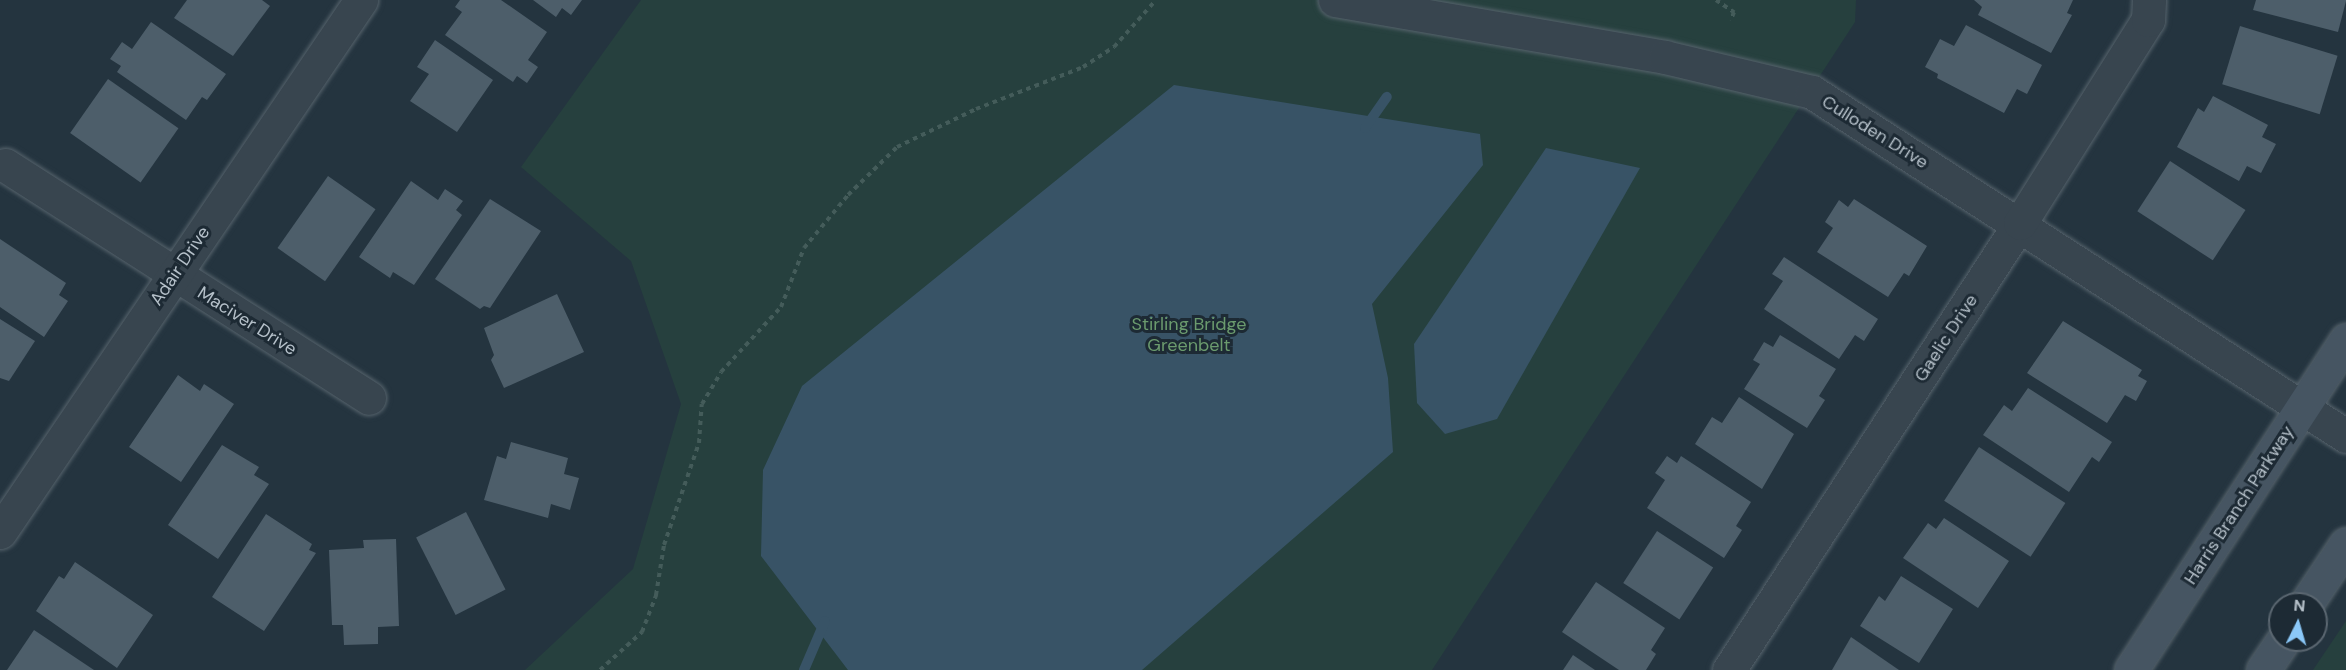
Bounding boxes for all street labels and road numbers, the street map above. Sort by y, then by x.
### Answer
street label: Culloden Drive [1818,91,1932,173]
street label: Adair Drive [146,222,214,310]
street label: Maciver Drive [193,282,301,360]
street label: Gaelic Drive [1910,290,1982,386]
street label: Harris Branch Parkway [2180,422,2298,588]

